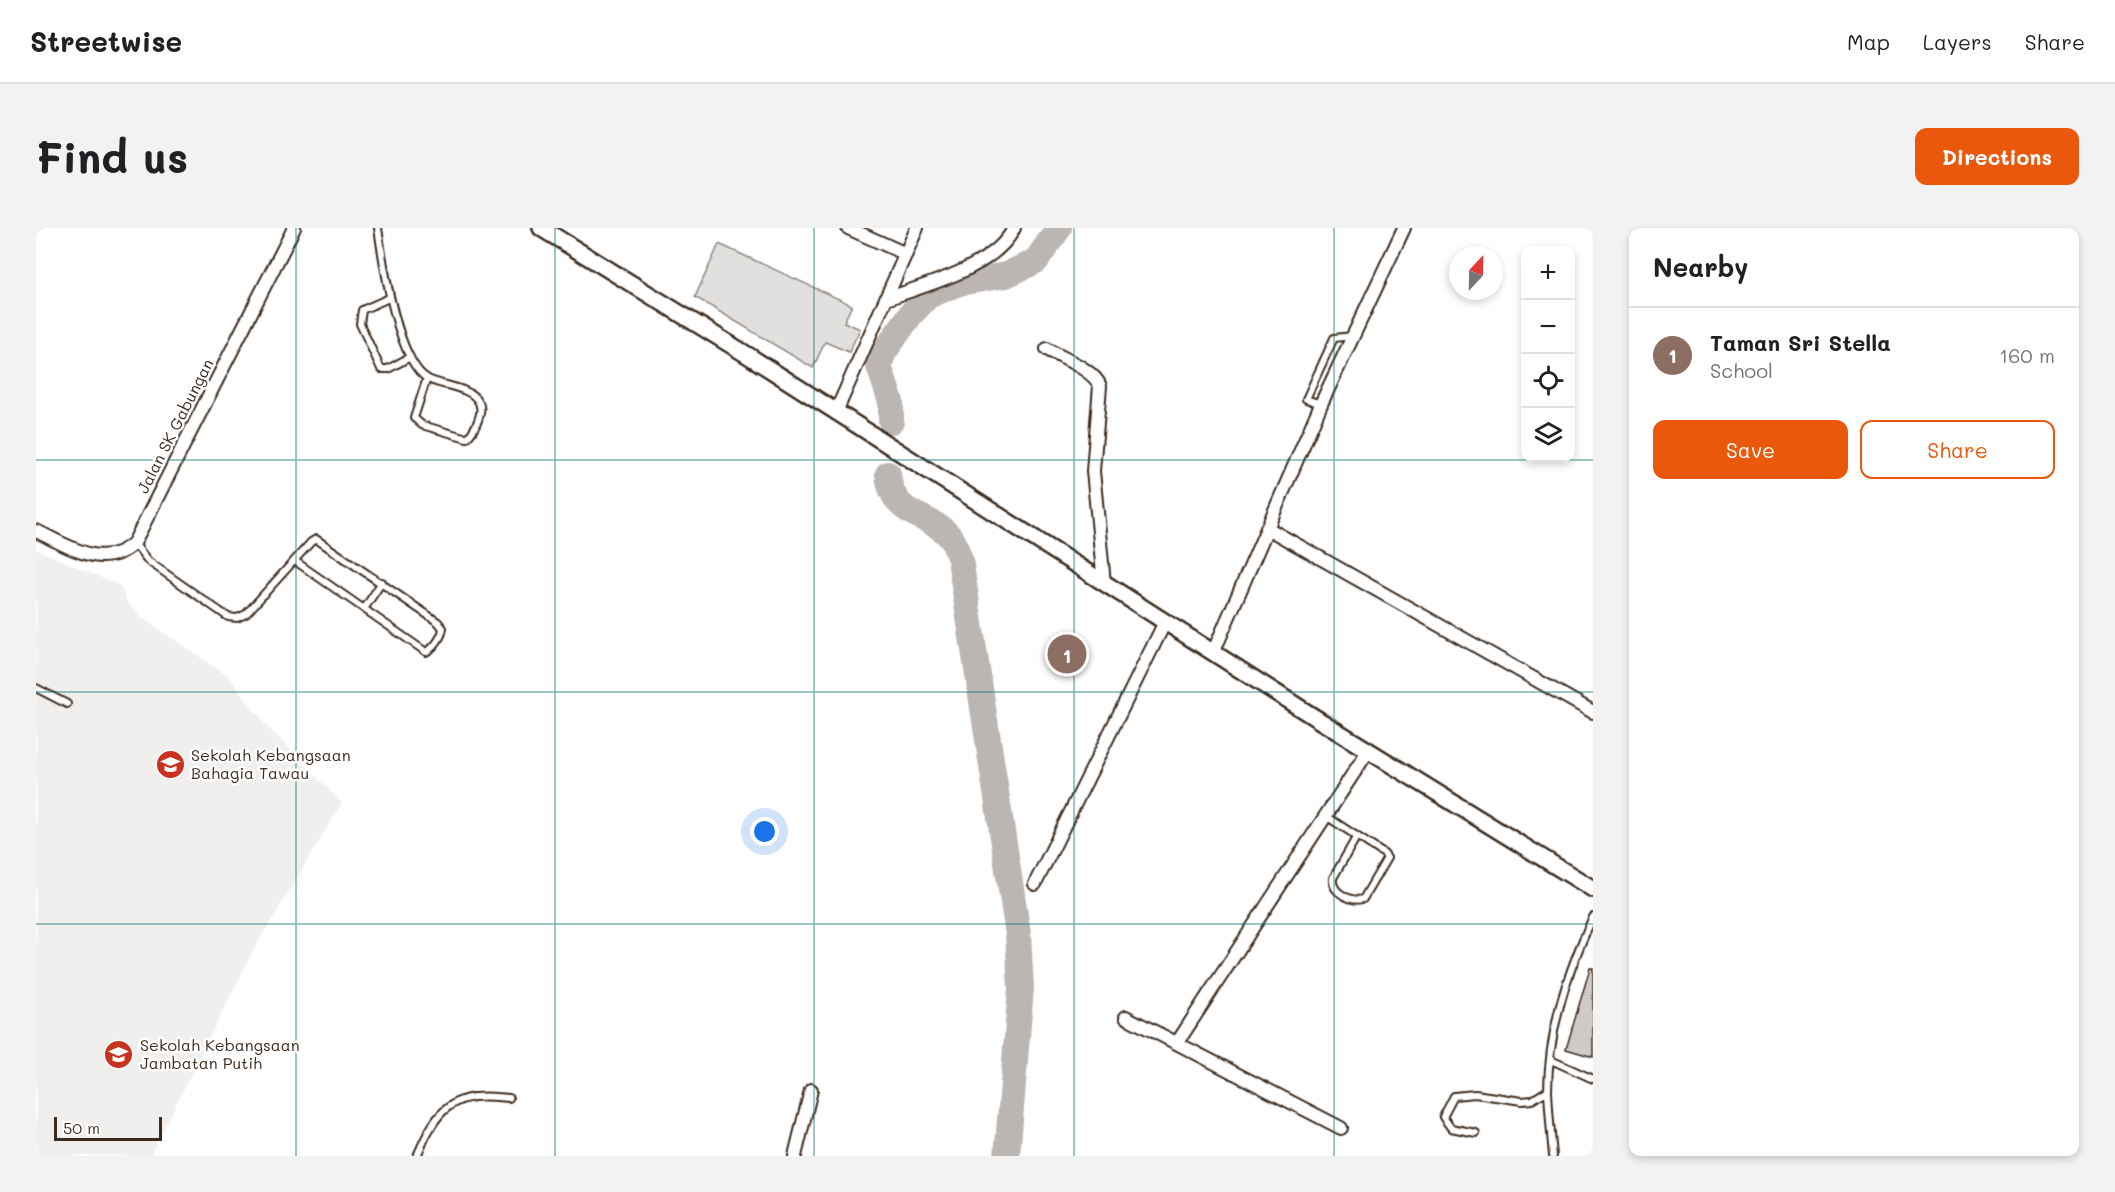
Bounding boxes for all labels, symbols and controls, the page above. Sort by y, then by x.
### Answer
text: Streetwise [30,23,182,59]
text: Map [1847,28,1890,55]
text: Layers [1923,28,1992,55]
text: Share [2025,28,2085,55]
button: Directions [1915,128,2079,185]
text: Find us [36,129,188,184]
north arrow [1449,246,1503,300]
map controls [1521,246,1575,462]
button: + [1521,246,1575,300]
text: Nearby [1653,250,1748,284]
button: − [1521,300,1575,354]
text: Taman Sri Stella [1710,328,1891,357]
text: 1 [1668,342,1677,368]
text: 160 m [1999,342,2055,368]
button: locate [1521,354,1575,408]
street label: Jalan SK Gabungan [132,355,218,497]
text: School [1710,357,1773,383]
button: layers [1521,408,1575,462]
button: Save [1653,420,1848,479]
button: Share [1860,420,2055,479]
pin: 1 [1048,632,1086,676]
place label: Sekolah Kebangsaan Bahagia Tawau [191,744,351,783]
school or university icon: Sekolah Kebangsaan Bahagia Tawau [154,748,186,780]
your location [750,817,779,846]
place label: Sekolah Kebangsaan Jambatan Putih [140,1034,300,1073]
school or university icon: Sekolah Kebangsaan Jambatan Putih [103,1038,135,1070]
scale bar [54,1114,162,1142]
text: 50 m [63,1117,100,1138]

